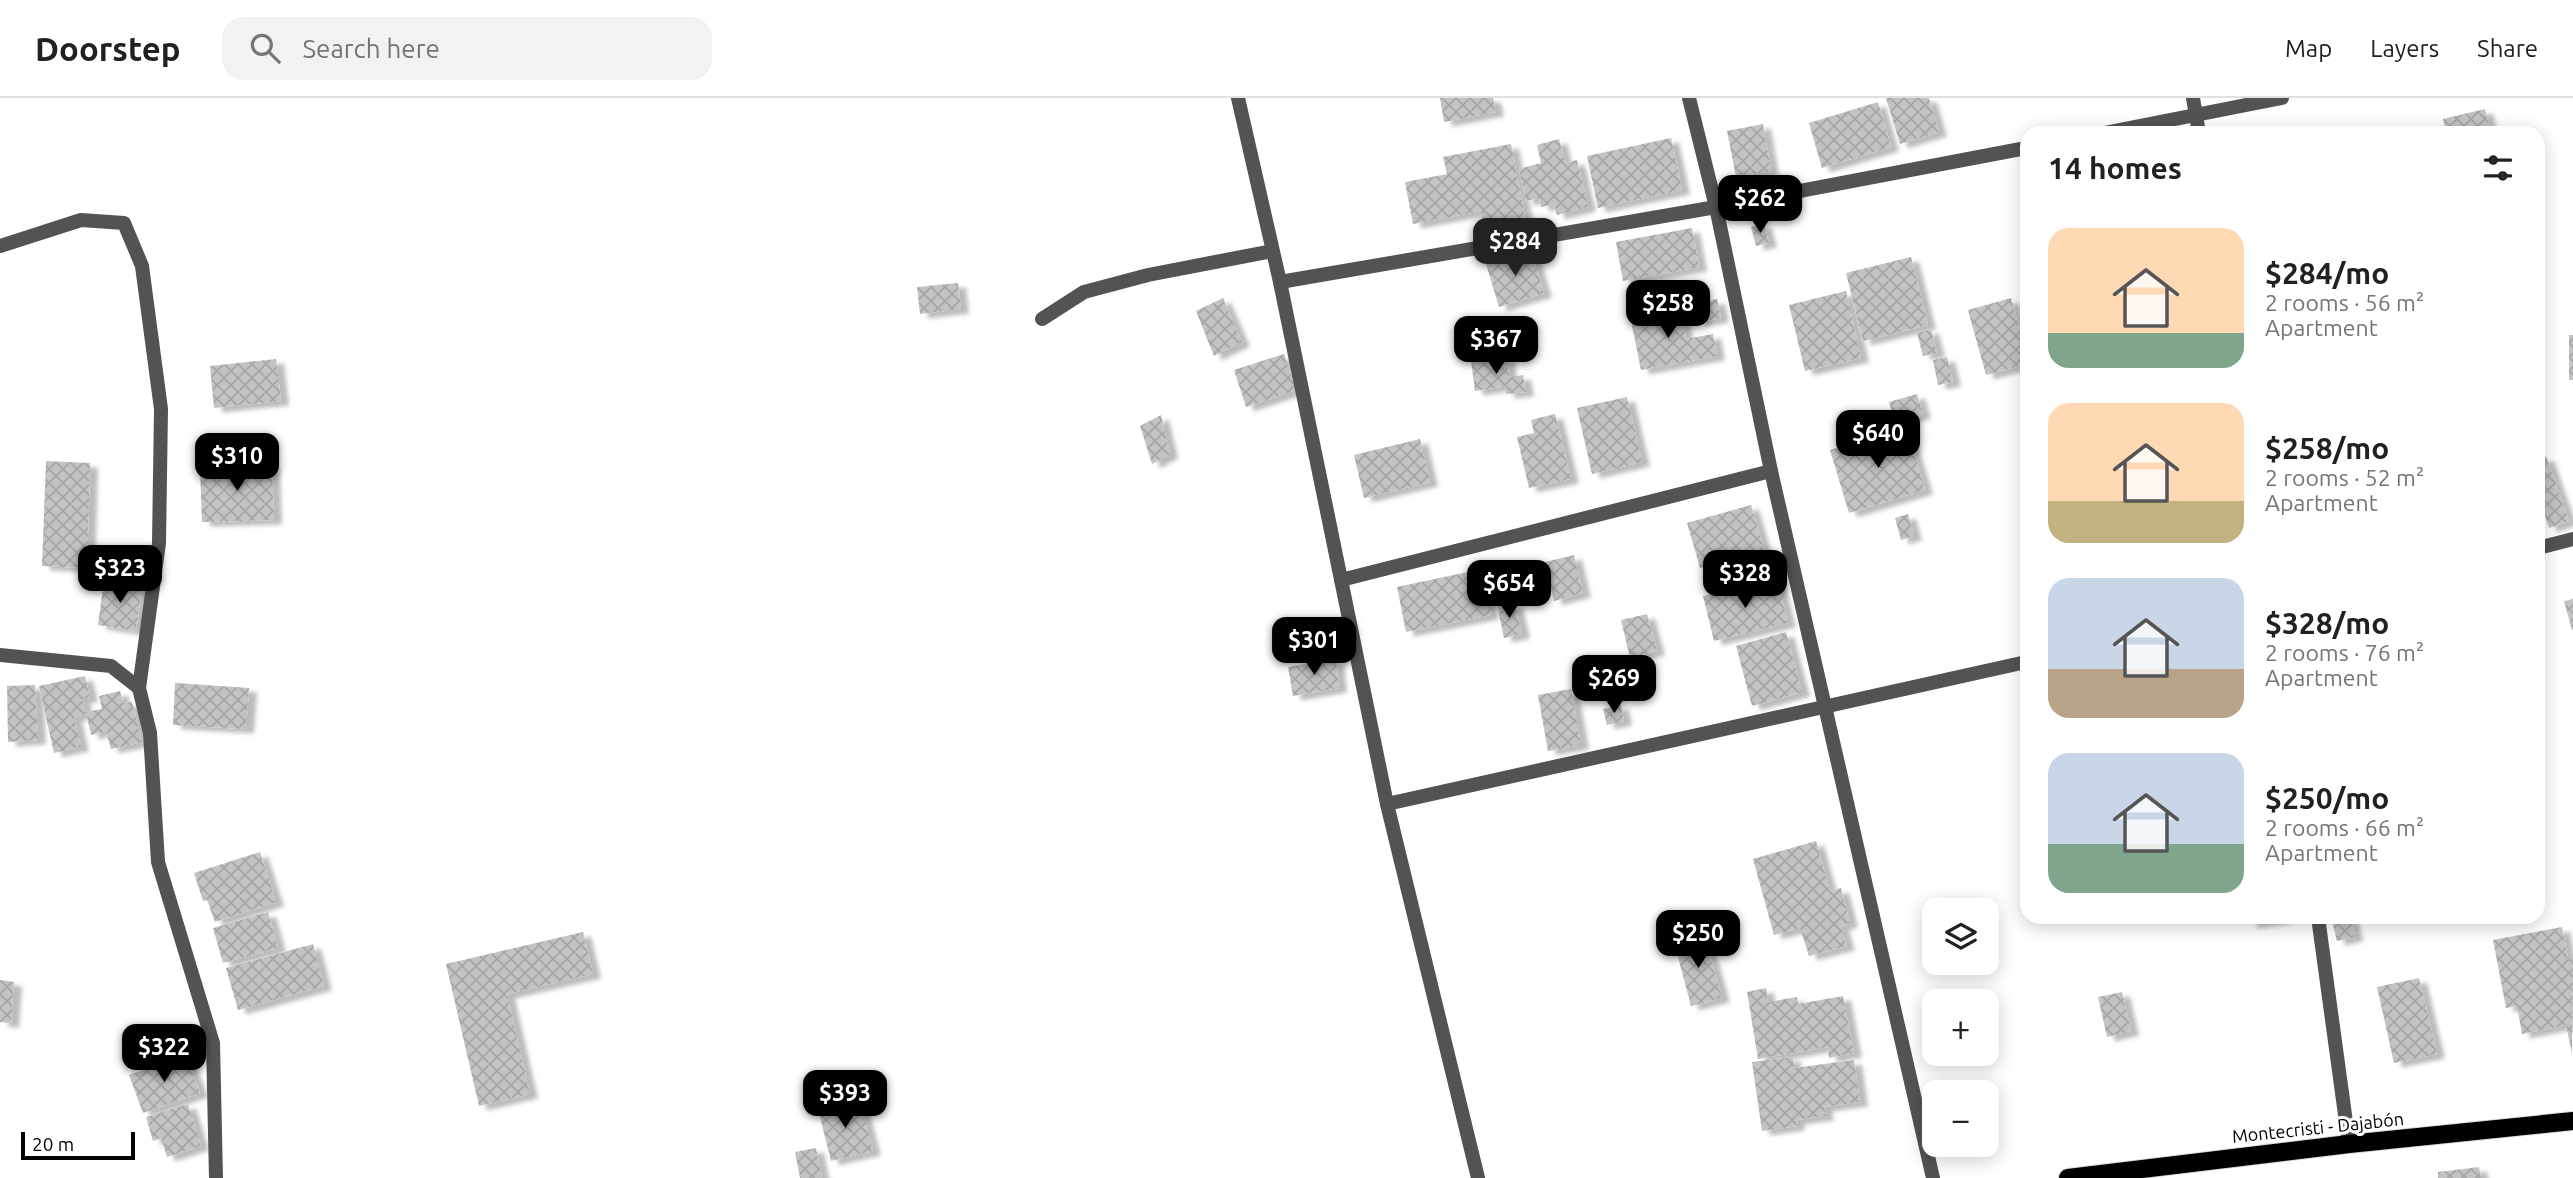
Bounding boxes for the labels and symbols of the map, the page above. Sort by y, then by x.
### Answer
pin: $262 [1719,176,1801,235]
pin: $284 [1474,218,1556,278]
pin: $258 [1627,280,1709,340]
pin: $367 [1455,316,1537,376]
pin: $640 [1837,410,1919,470]
pin: $310 [196,434,278,493]
pin: $323 [79,546,161,605]
pin: $328 [1704,550,1786,610]
pin: $654 [1468,560,1550,620]
pin: $301 [1273,618,1355,677]
pin: $269 [1573,656,1655,715]
pin: $250 [1657,910,1739,970]
pin: $322 [123,1024,205,1084]
pin: $393 [804,1070,886,1130]
street label: Montecristi - Dajabón [2231,1108,2405,1146]
scale bar [21,1129,135,1161]

